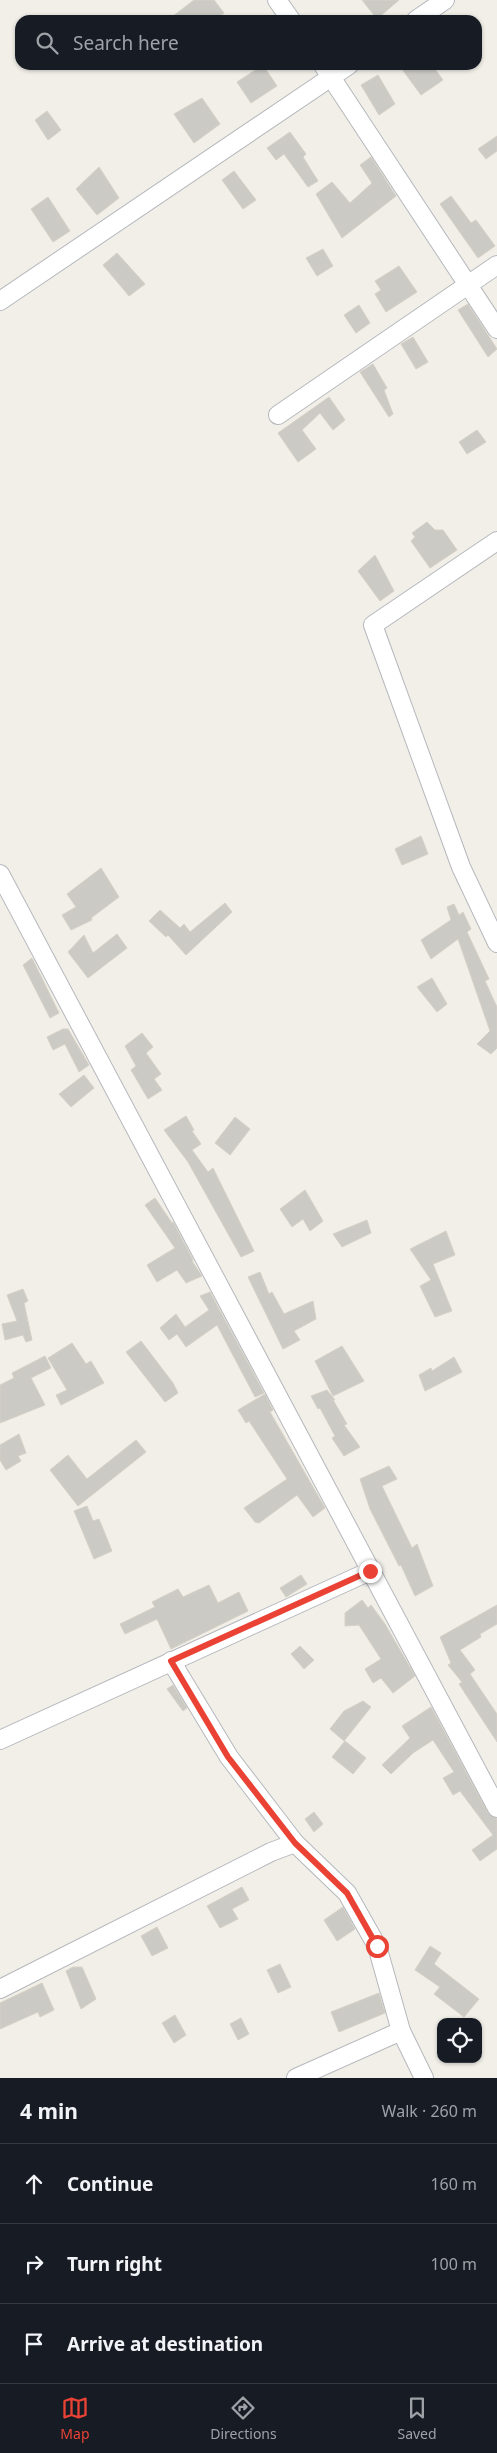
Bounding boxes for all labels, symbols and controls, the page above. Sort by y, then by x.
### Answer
search box [15,15,482,70]
icon: search [33,29,61,57]
text: Search here [73,30,179,56]
route end [359,1560,382,1583]
route start [366,1935,389,1958]
map controls [437,2018,482,2063]
button: locate [437,2018,482,2063]
text: 4 min [20,2097,78,2125]
text: Walk · 260 m [382,2100,477,2122]
icon: ahead [20,2170,48,2198]
text: Continue [67,2171,153,2197]
text: 160 m [430,2173,477,2195]
icon: right [20,2250,48,2278]
text: Turn right [67,2251,162,2277]
text: 100 m [430,2253,477,2275]
icon: arrive [20,2330,48,2358]
text: Arrive at destination [67,2331,263,2357]
tab: Map [60,2394,90,2443]
tab: Directions [210,2394,277,2443]
tab: Saved [397,2394,437,2443]

